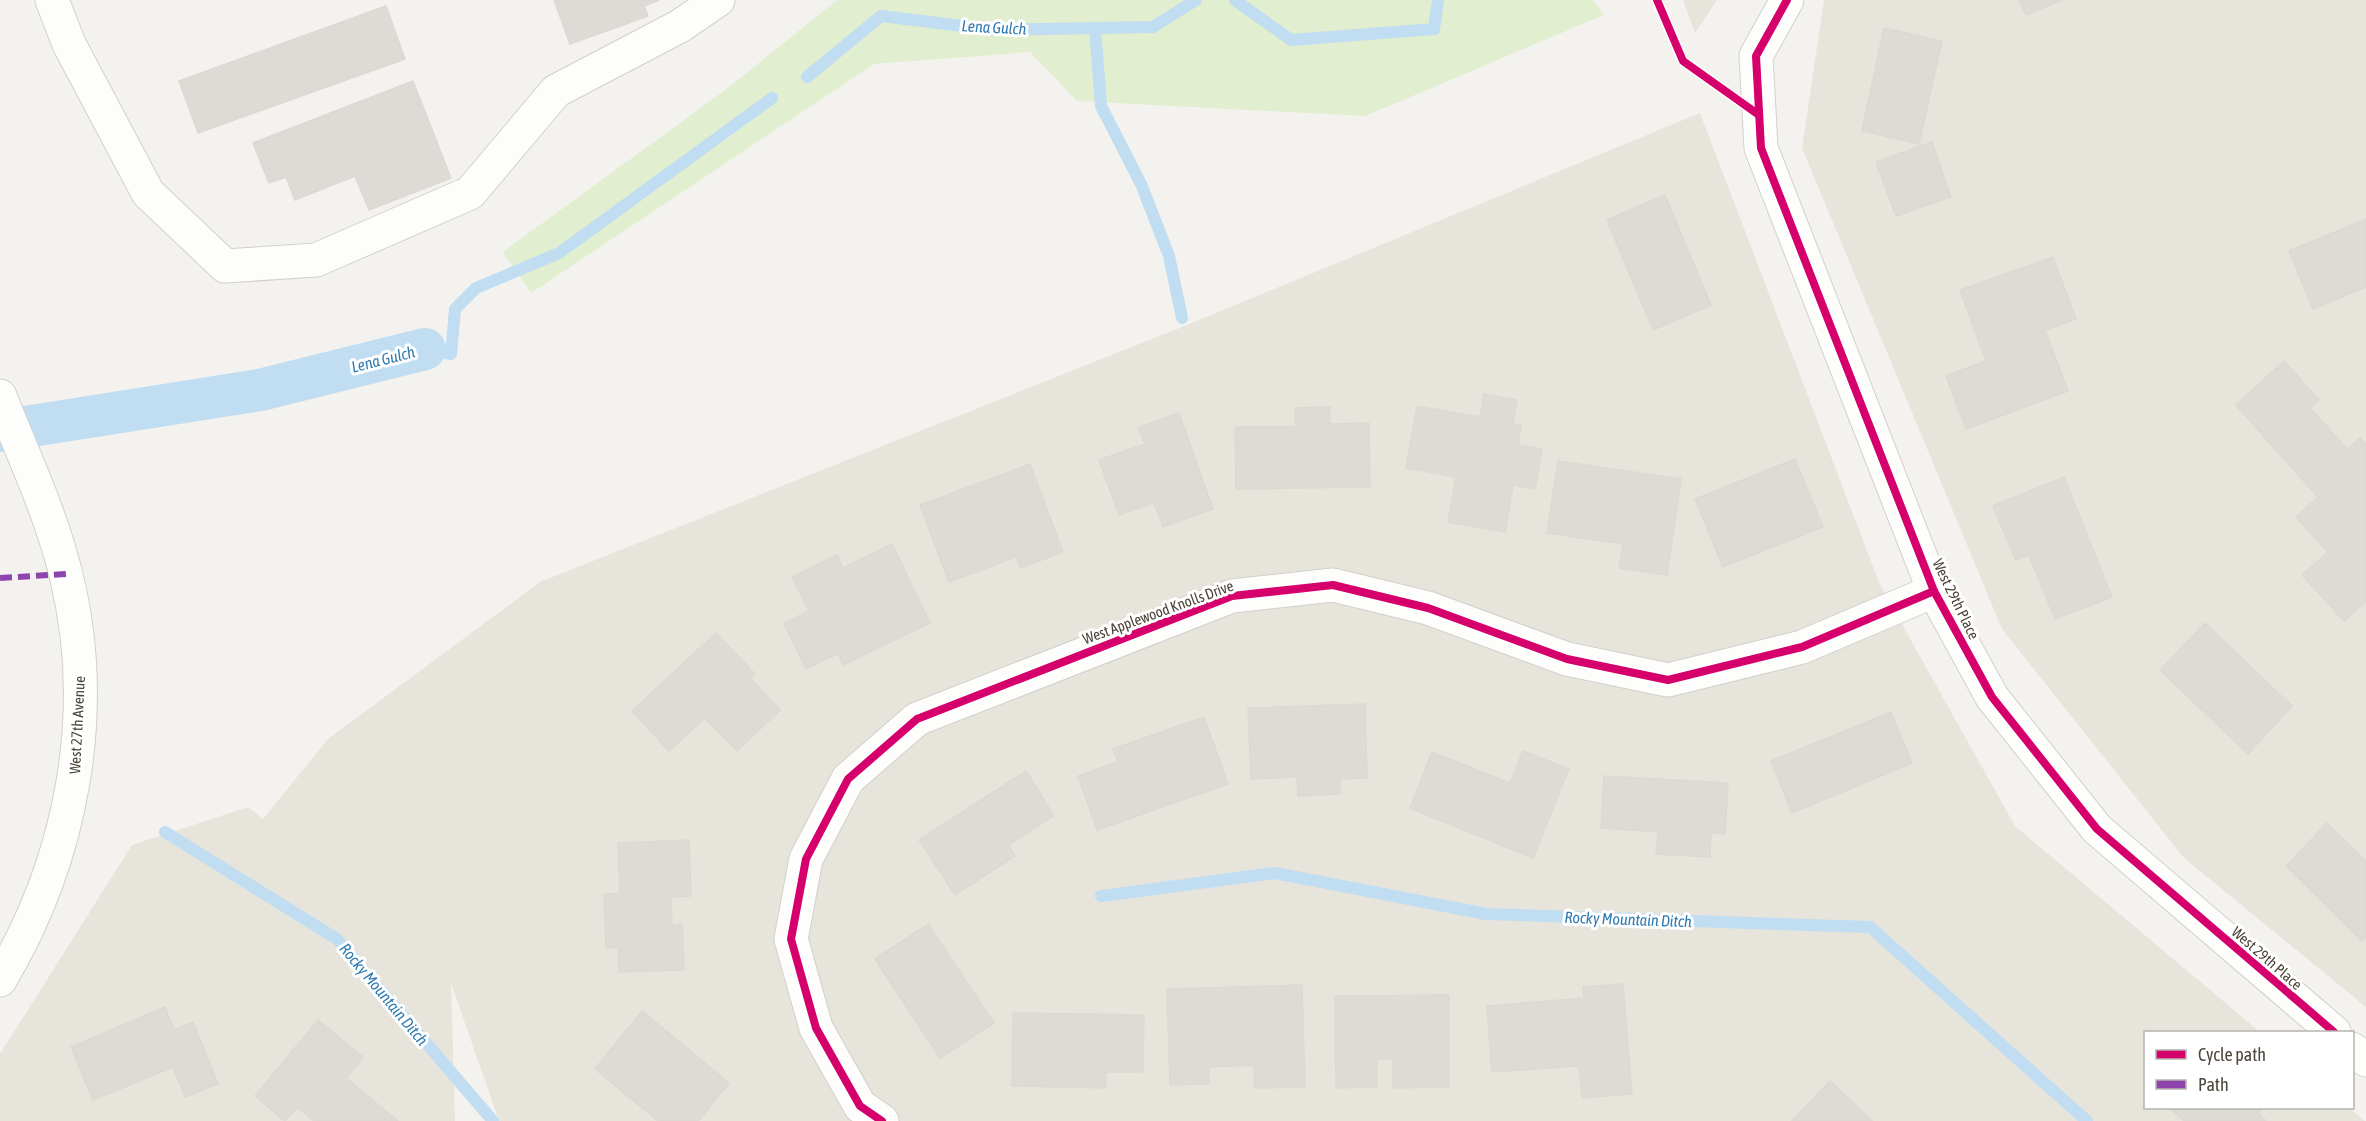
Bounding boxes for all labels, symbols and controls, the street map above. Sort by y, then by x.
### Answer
water label: Lena Gulch [961,16,1027,38]
water label: Lena Gulch [349,342,417,376]
street label: West 29th Place [1929,556,1983,642]
street label: West Applewood Knolls Drive [1080,577,1236,647]
street label: West 27th Avenue [66,675,88,774]
water label: Rocky Mountain Ditch [1564,908,1692,931]
street label: West 29th Place [2228,923,2306,993]
water label: Rocky Mountain Ditch [335,939,432,1049]
legend [2144,1031,2354,1109]
text: Cycle path [2198,1044,2266,1065]
text: Path [2198,1074,2229,1095]

